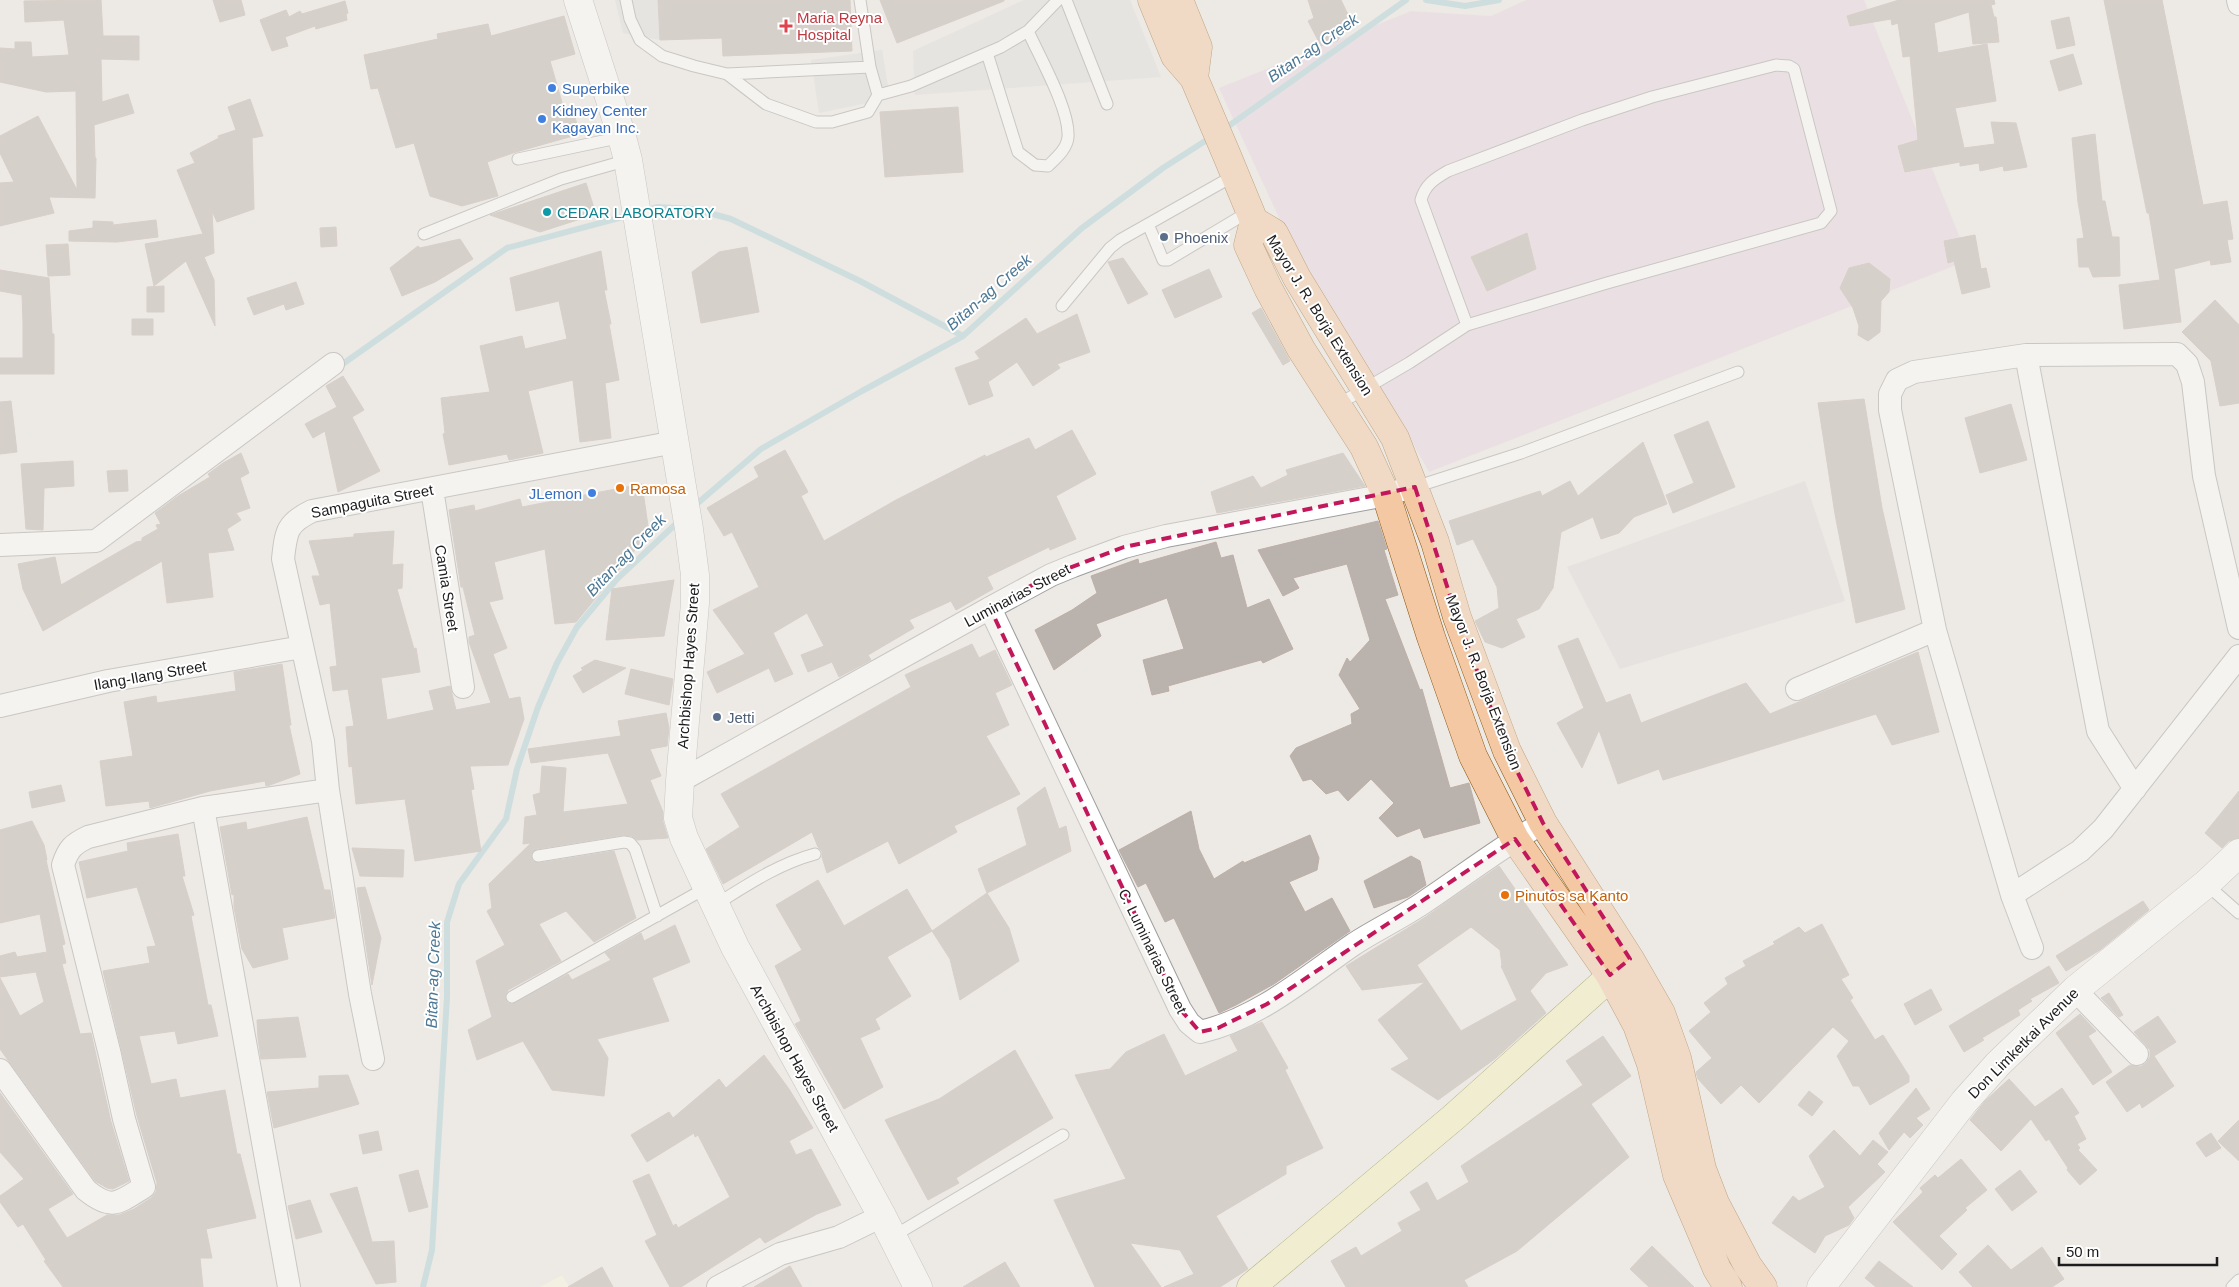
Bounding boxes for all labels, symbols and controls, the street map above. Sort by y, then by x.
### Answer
place label: Maria Reyna Hospital [797,9,883,43]
water label: Bitan-ag Creek [1264,10,1362,86]
marker: Maria Reyna Hospital [779,19,793,33]
place label: Superbike [562,80,630,97]
marker: Superbike [546,82,558,94]
place label: Kidney Center Kagayan Inc. [552,102,647,136]
marker: Kidney Center Kagayan Inc. [536,113,548,125]
place label: CEDAR LABORATORY [557,204,715,221]
marker: CEDAR LABORATORY [541,206,553,218]
place label: Phoenix [1174,229,1229,246]
marker: Phoenix [1158,231,1170,243]
street label: Mayor J. R. Borja Extension [1264,232,1376,398]
water label: Bitan-ag Creek [943,250,1036,333]
place label: Ramosa [630,480,687,497]
street label: Sampaguita Street [309,481,435,521]
marker: Ramosa [614,482,626,494]
place label: JLemon [529,485,582,502]
marker: JLemon [586,487,598,499]
water label: Bitan-ag Creek [583,510,670,599]
street label: Camia Street [432,543,462,633]
street label: Luminarias Street [961,560,1074,630]
street label: Archbishop Hayes Street [674,582,702,749]
street label: Mayor J. R. Borja Extension [1443,592,1525,772]
street label: Ilang-Ilang Street [92,657,209,693]
place label: Jetti [727,709,755,726]
marker: Jetti [711,711,723,723]
street label: C. Luminarias Street [1115,886,1191,1017]
place label: Pinutos sa Kanto [1515,887,1628,904]
marker: Pinutos sa Kanto [1499,889,1511,901]
water label: Bitan-ag Creek [423,920,443,1029]
street label: Archbishop Hayes Street [747,981,843,1135]
street label: Don Limketkai Avenue [1964,984,2082,1102]
scale bar [2059,1234,2216,1266]
text: 50 m [2066,1243,2099,1260]

